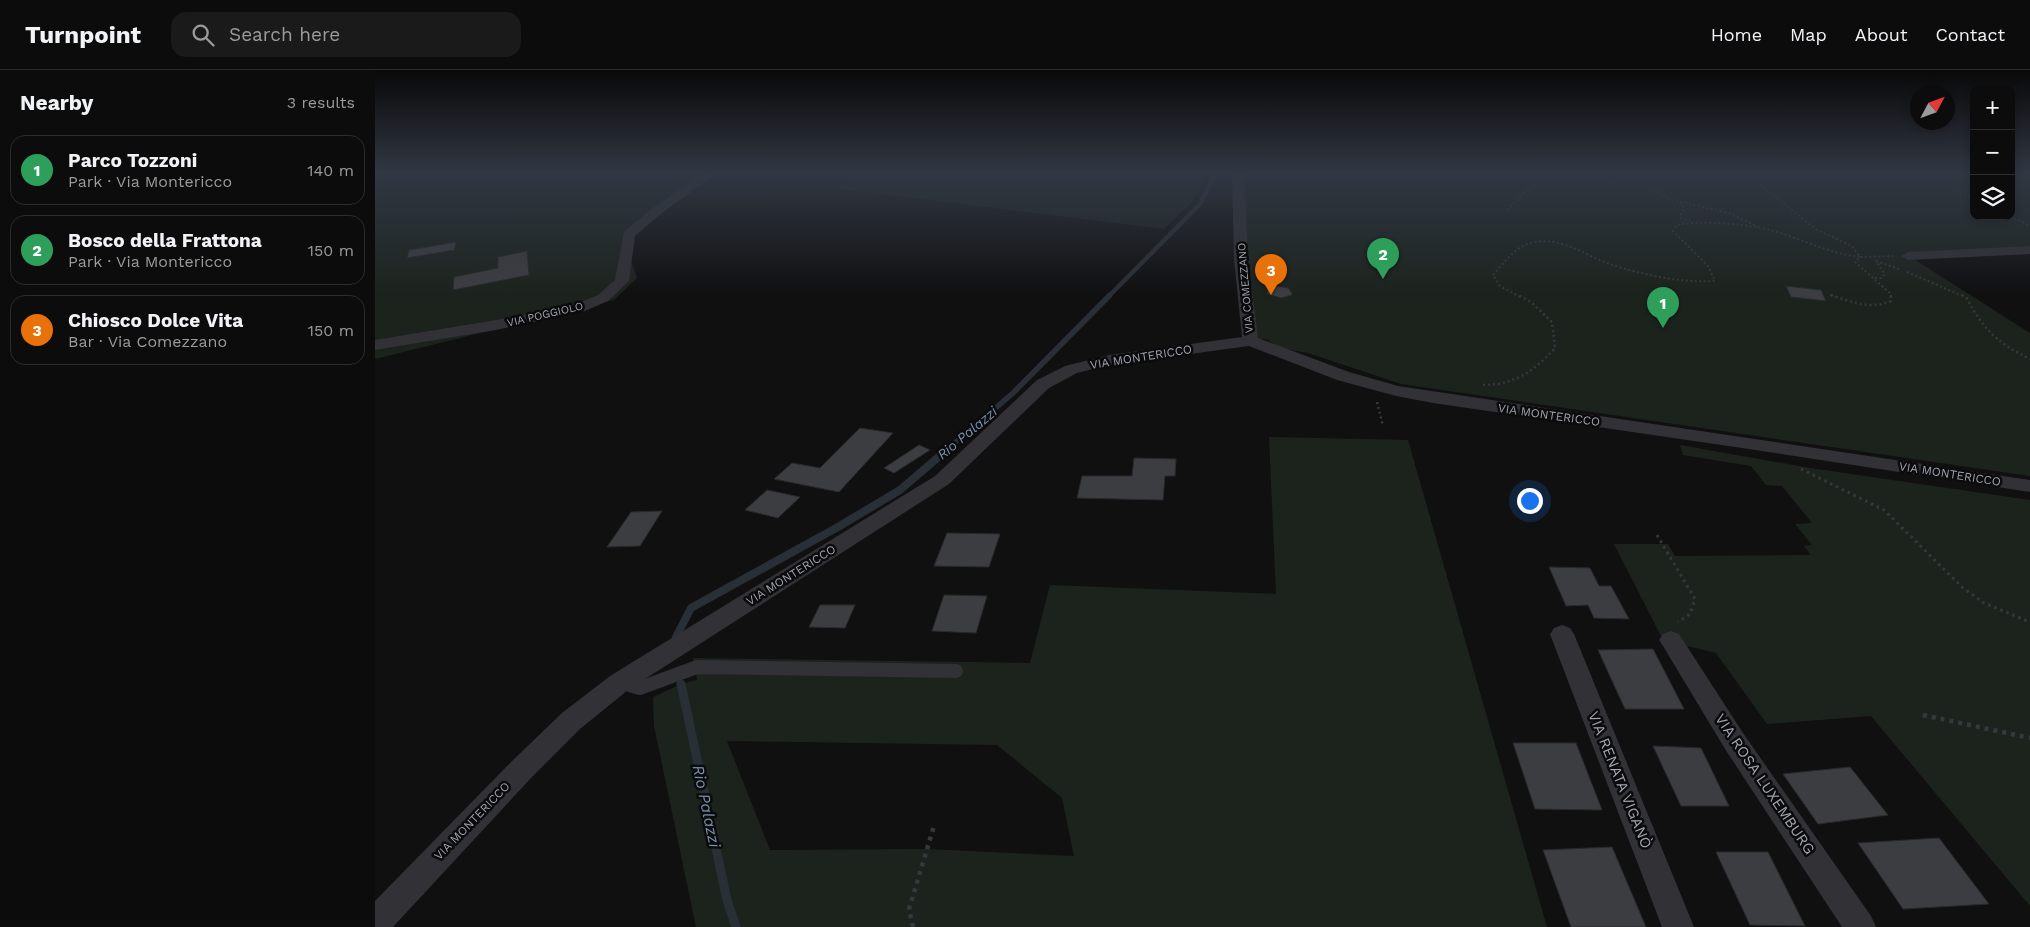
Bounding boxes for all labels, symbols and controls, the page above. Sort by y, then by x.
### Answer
search box [171,12,521,57]
text: Turnpoint [25,21,141,49]
icon: search [189,21,217,49]
text: Search here [229,23,340,46]
text: Home [1711,24,1762,45]
text: Map [1790,24,1827,45]
text: About [1855,24,1907,45]
text: Contact [1935,24,2005,45]
north arrow [1910,85,1955,130]
map controls [1970,85,2015,220]
button: + [1970,85,2015,130]
text: Nearby [20,90,93,115]
text: 3 results [287,93,355,112]
button: − [1970,130,2015,175]
text: Parco Tozzoni [68,149,197,172]
text: 1 [34,161,40,180]
text: 140 m [307,161,354,180]
text: Park · Via Montericco [68,172,232,191]
button: layers [1970,175,2015,220]
text: Bosco della Frattona [68,229,262,252]
pin: 2 [1367,238,1399,279]
text: 2 [32,241,42,260]
text: 150 m [308,241,354,260]
street label: VIA COMEZZANO [1235,242,1256,334]
text: Park · Via Montericco [68,252,232,271]
pin: 3 [1255,254,1287,295]
pin: 1 [1647,287,1679,328]
street label: VIA POGGIOLO [506,299,585,330]
text: Chiosco Dolce Vita [68,309,243,332]
text: 3 [32,321,42,340]
text: 150 m [308,321,354,340]
text: Bar · Via Comezzano [68,332,227,351]
street label: VIA MONTERICCO [1089,342,1193,372]
street label: VIA MONTERICCO [1497,401,1601,429]
water label: Rio Palazzi [934,403,1000,463]
street label: VIA MONTERICCO [1898,459,2002,489]
your location [1517,488,1543,514]
street label: VIA MONTERICCO [744,542,838,608]
street label: VIA RENATA VIGANÒ [1584,708,1657,851]
street label: VIA ROSA LUXEMBURG [1711,710,1819,858]
water label: Rio Palazzi [689,763,725,850]
street label: VIA MONTERICCO [431,779,513,863]

